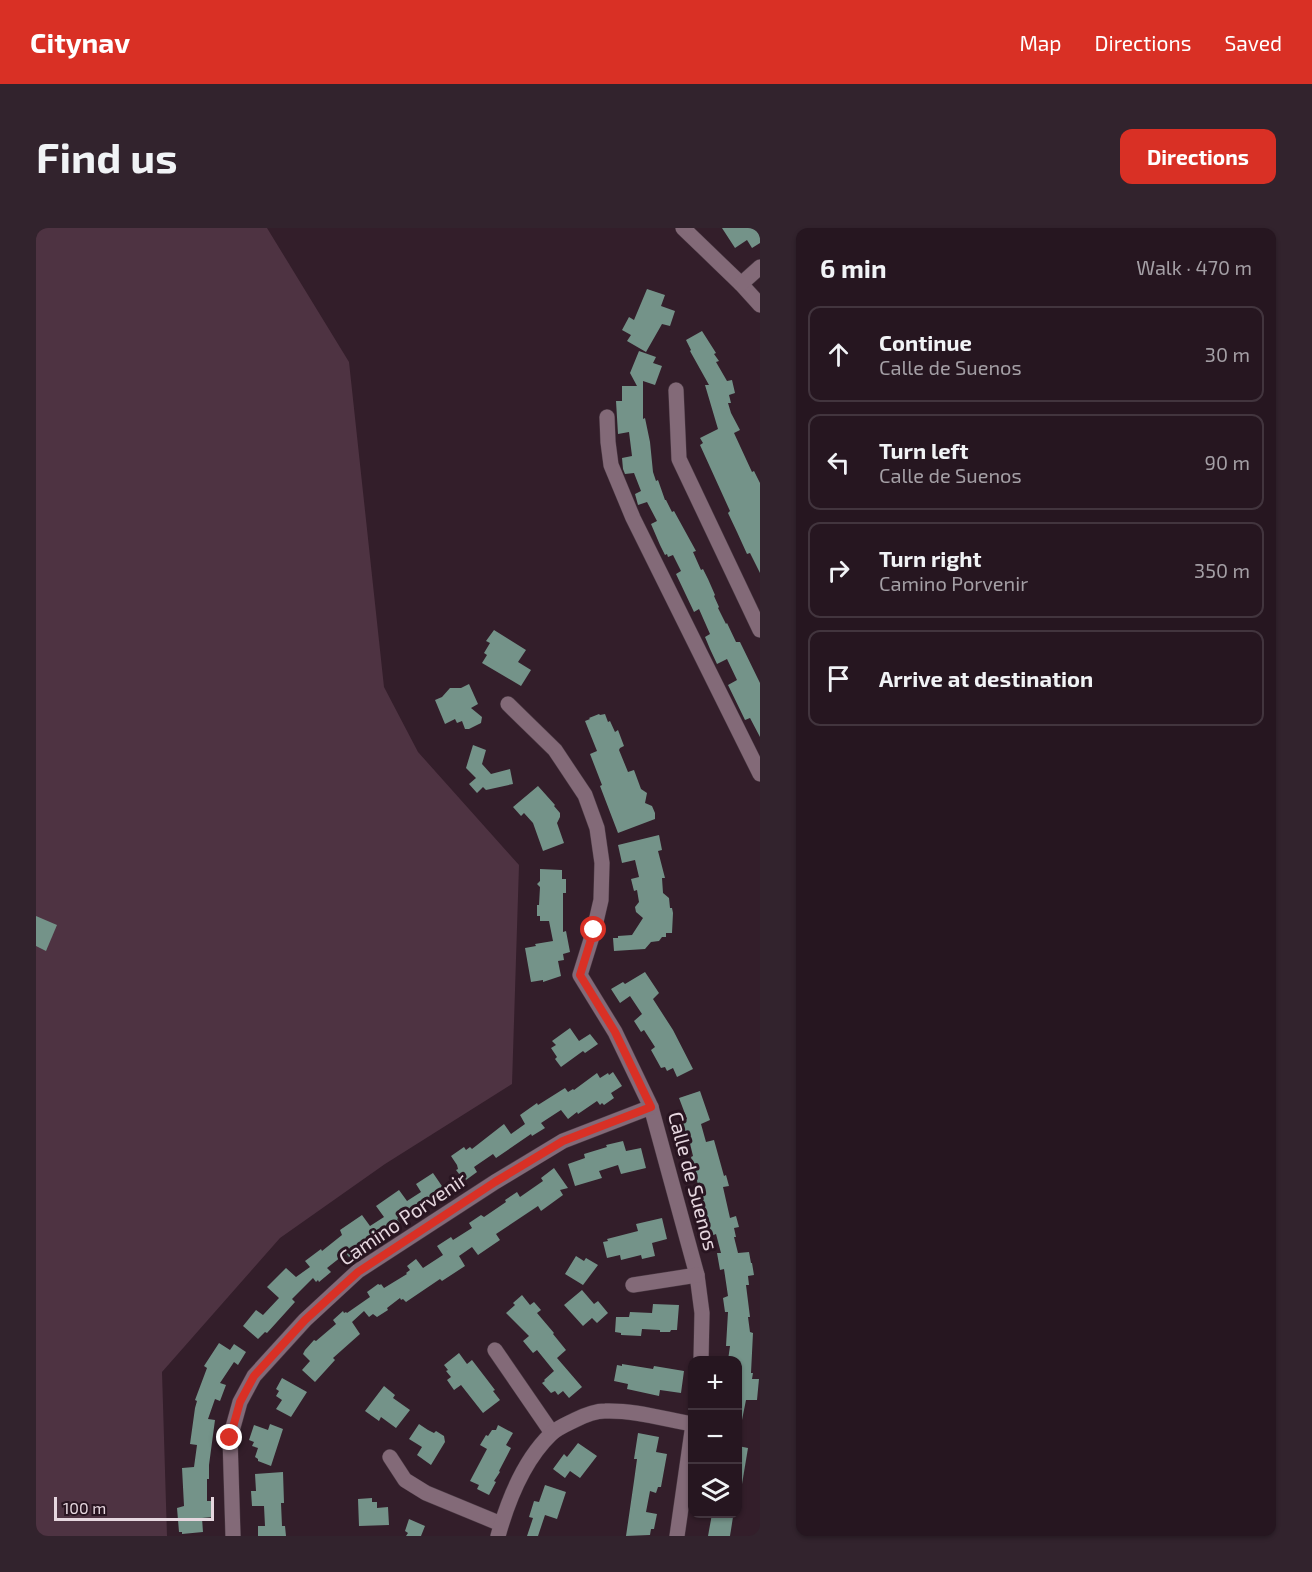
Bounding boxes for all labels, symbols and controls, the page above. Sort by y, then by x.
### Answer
text: Citynav [30,25,130,59]
text: Map [1019,30,1062,55]
text: Directions [1095,30,1191,55]
text: Saved [1224,30,1282,55]
button: Directions [1120,129,1276,184]
text: Find us [36,131,178,181]
text: 6 min [820,252,887,283]
text: Walk · 470 m [1136,255,1252,279]
text: Continue [879,329,972,355]
icon: ahead [822,338,855,371]
text: 30 m [1205,342,1250,366]
text: Calle de Suenos [879,355,1022,379]
text: Turn left [879,437,968,463]
icon: left [822,446,855,479]
text: 90 m [1205,450,1250,474]
text: Calle de Suenos [879,463,1022,487]
text: Turn right [879,545,981,571]
icon: right [822,554,855,587]
text: 350 m [1194,558,1250,582]
text: Camino Porvenir [879,571,1028,595]
icon: arrive [822,662,855,695]
text: Arrive at destination [879,665,1093,691]
route start [580,916,606,942]
street label: Calle de Suenos [664,1109,724,1253]
street label: Camino Porvenir [334,1167,471,1270]
map controls [688,1356,742,1518]
button: + [688,1356,742,1410]
button: − [688,1410,742,1464]
route end [216,1424,242,1450]
button: layers [688,1464,742,1518]
scale bar [54,1494,214,1522]
text: 100 m [63,1498,106,1517]

